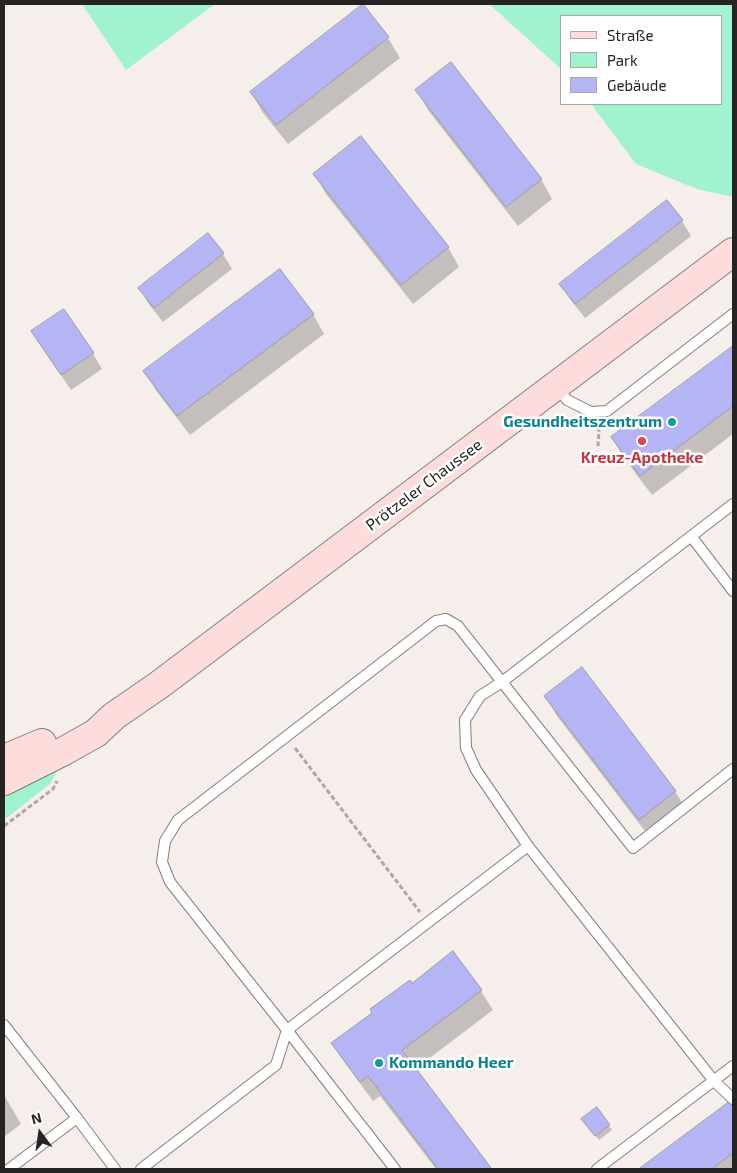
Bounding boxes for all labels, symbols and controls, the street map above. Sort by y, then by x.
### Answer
legend [560,15,722,105]
text: Straße [607,26,653,44]
text: Park [607,51,638,69]
text: Gebäude [607,76,666,94]
place label: Gesundheitszentrum [503,412,662,432]
marker: Gesundheitszentrum [666,416,678,428]
street label: Prötzeler Chaussee [362,435,486,535]
marker: Kreuz-Apotheke [636,435,648,447]
place label: Kreuz-Apotheke [581,448,703,468]
place label: Kommando Heer [389,1053,514,1073]
marker: Kommando Heer [373,1057,385,1069]
north arrow [15,1108,65,1158]
text: N [29,1108,43,1127]

